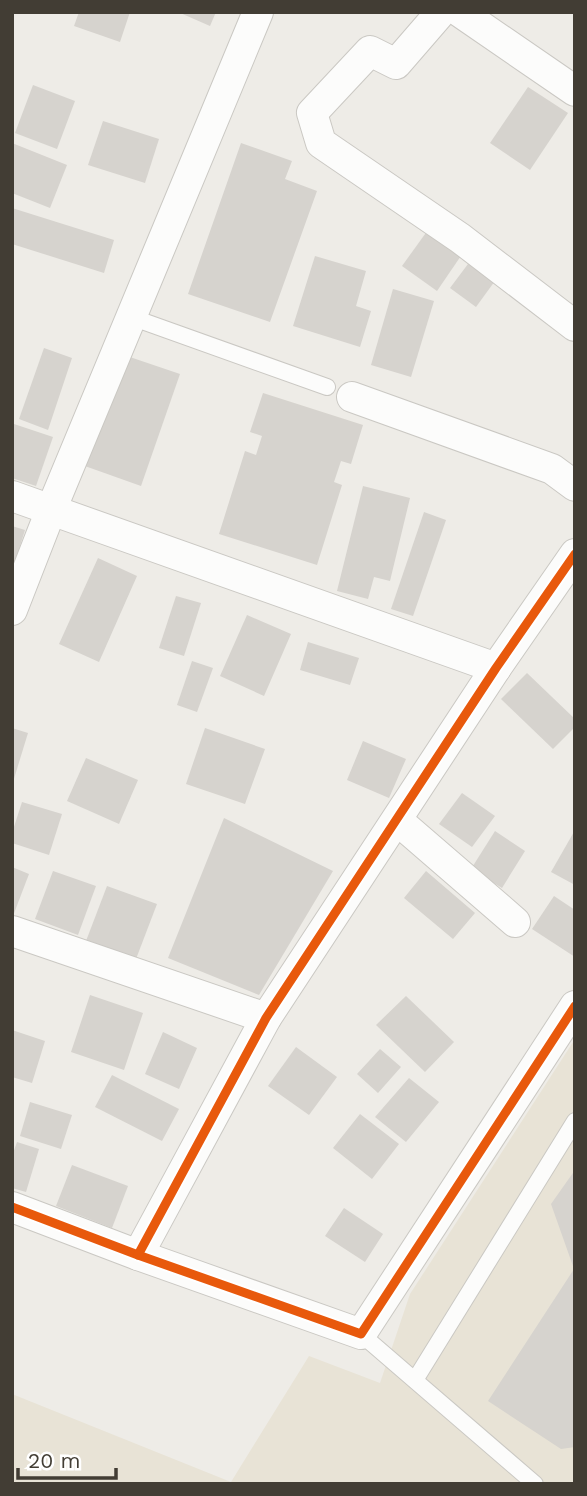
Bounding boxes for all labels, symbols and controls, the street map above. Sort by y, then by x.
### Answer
scale bar [18,1436,116,1480]
text: 20 m [28,1448,80,1473]

